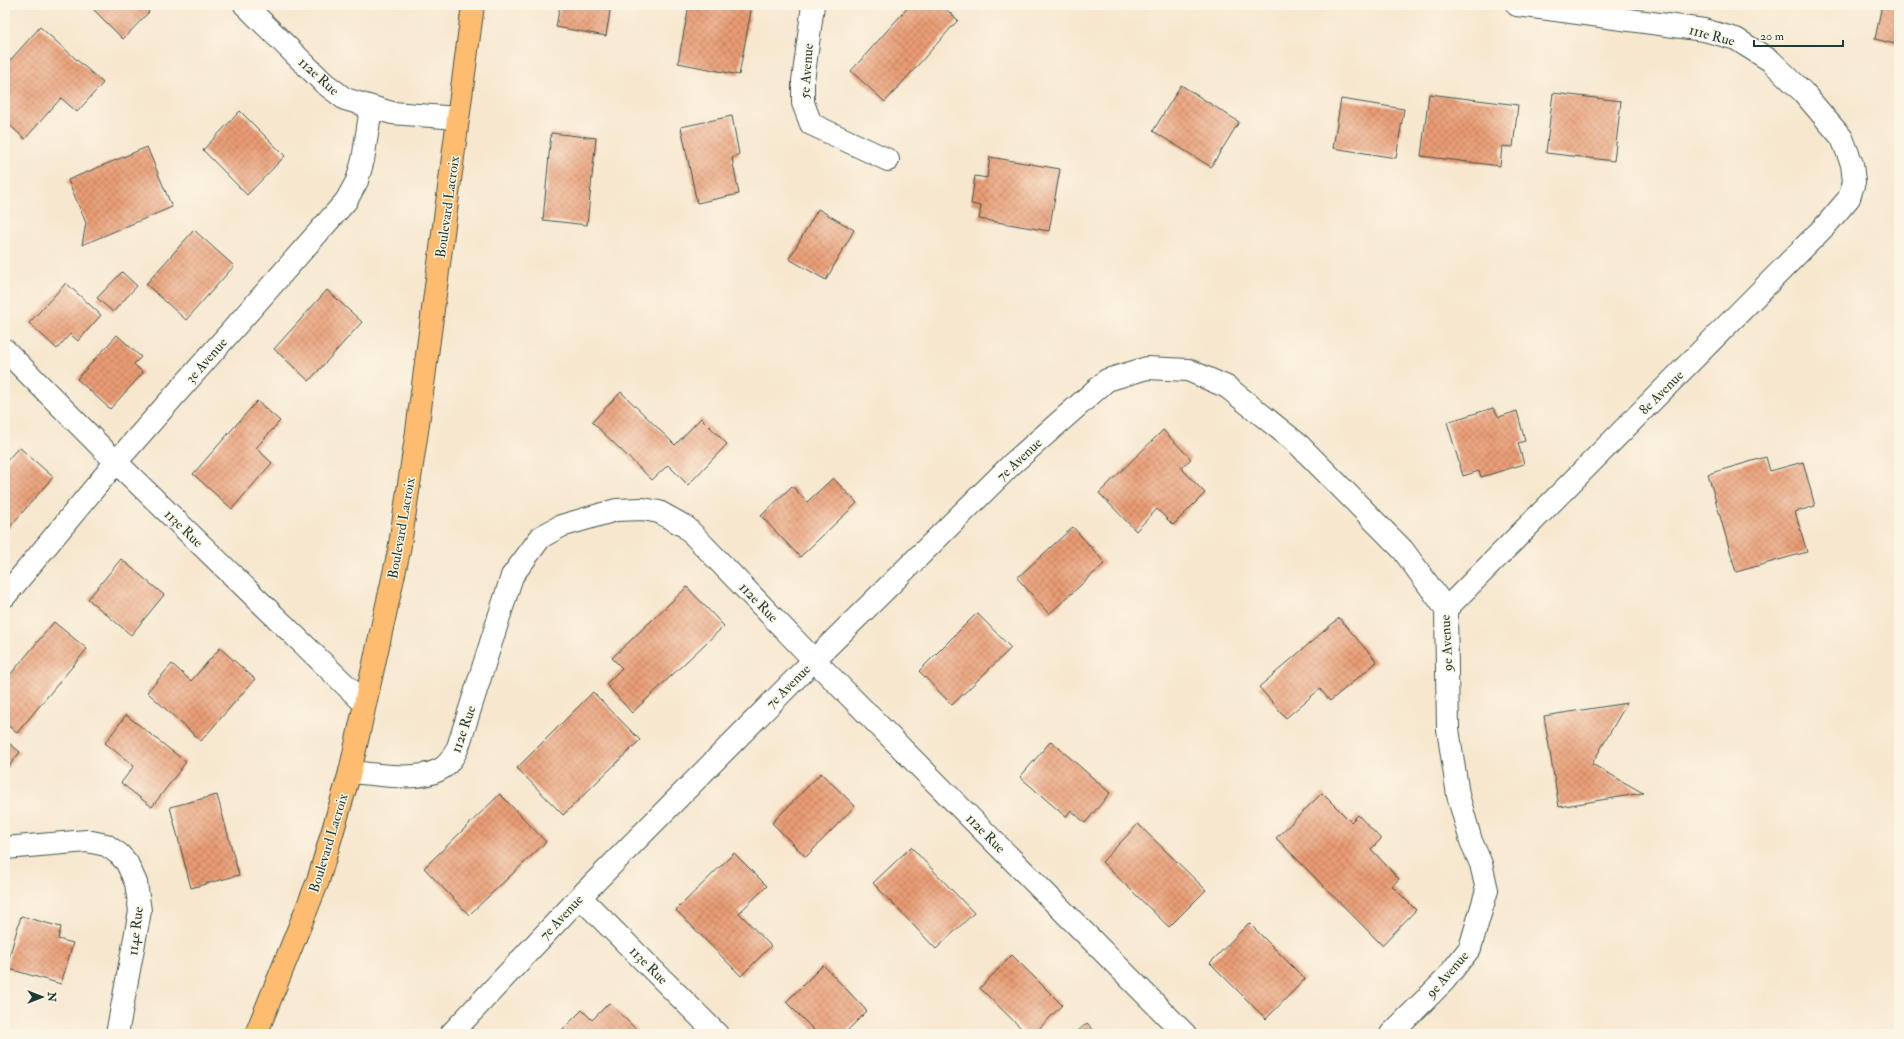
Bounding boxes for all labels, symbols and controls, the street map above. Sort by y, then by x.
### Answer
street label: 111e Rue [1687,21,1737,50]
scale bar [1754,22,1843,48]
text: 20 m [1760,29,1785,44]
street label: 5e Avenue [796,43,817,99]
street label: 112e Rue [295,54,343,99]
street label: Boulevard Lacroix [432,154,463,259]
street label: 3e Avenue [182,334,231,387]
street label: 8e Avenue [1636,366,1687,418]
street label: 7e Avenue [993,434,1046,485]
street label: Boulevard Lacroix [384,475,419,580]
street label: 113e Rue [161,506,207,551]
street label: 112e Rue [736,579,782,626]
street label: 9e Avenue [1437,614,1457,673]
street label: 7e Avenue [763,661,814,712]
street label: 112e Rue [447,703,480,755]
street label: Boulevard Lacroix [305,791,352,895]
street label: 112e Rue [962,810,1009,857]
street label: 7e Avenue [536,891,587,944]
street label: 114e Rue [124,905,147,957]
street label: 113e Rue [626,943,671,988]
street label: 9e Avenue [1422,947,1472,1002]
north arrow [22,977,62,1017]
text: N [45,991,58,1003]

